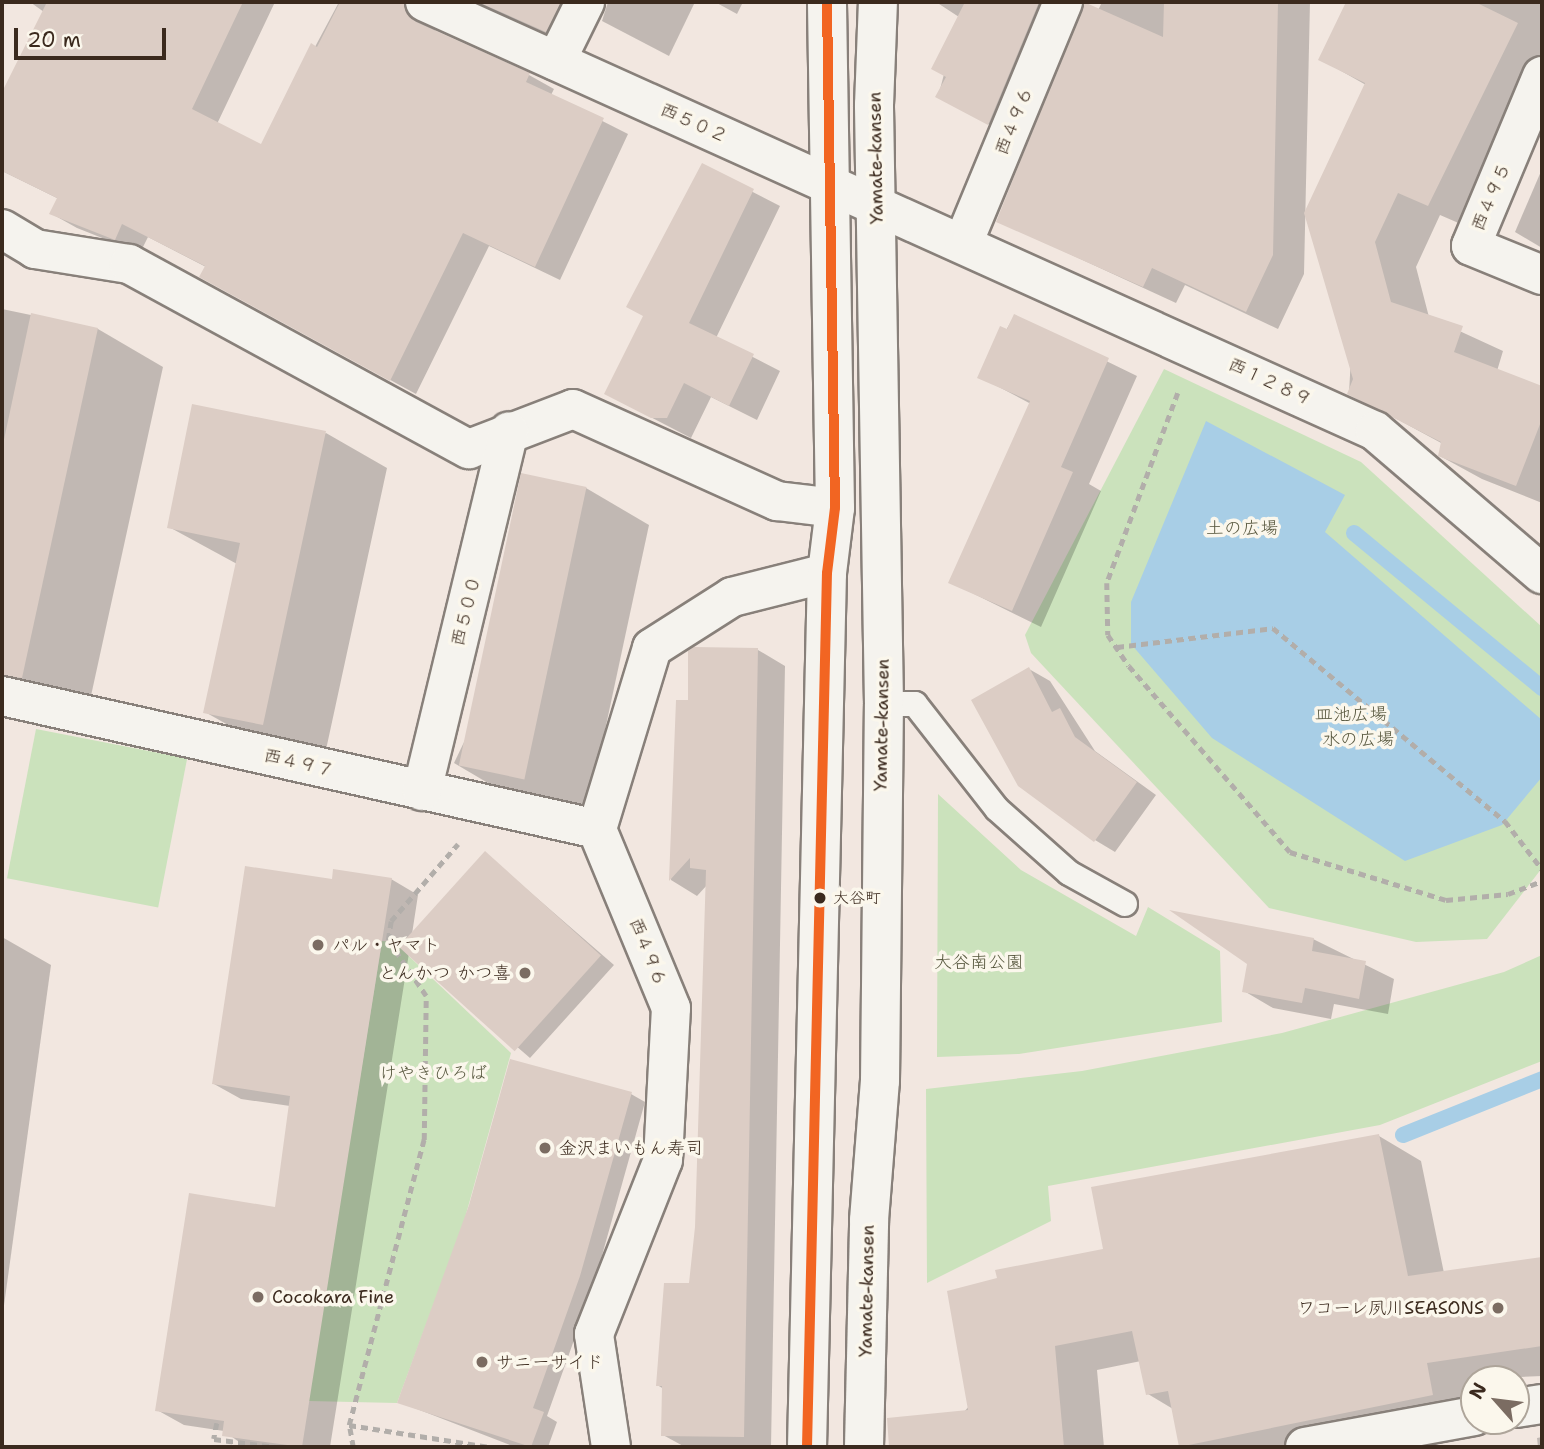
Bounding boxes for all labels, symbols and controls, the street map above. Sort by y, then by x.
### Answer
scale bar [18,14,170,58]
text: 20 m [27,26,81,54]
street label: 西４９６ [991,84,1037,158]
street label: Yamate-kansen [864,92,888,224]
street label: 西５０２ [657,98,731,148]
street label: 西４９５ [1467,160,1515,234]
street label: 西１２８９ [1225,353,1315,411]
park label: 土の広場 [1206,517,1278,539]
street label: 西５００ [447,573,485,649]
street label: Yamate-kansen [870,659,894,791]
park label: 皿池広場 [1315,703,1387,725]
park label: 水の広場 [1322,728,1394,750]
street label: 西４９７ [261,744,337,782]
place label: 大谷町 [833,888,881,908]
marker: 大谷町 [813,891,827,905]
street label: 西４９６ [625,915,671,989]
place label: パル・ヤマト [332,934,440,956]
marker: パル・ヤマト [310,937,326,953]
park label: 大谷南公園 [934,951,1024,973]
place label: とんかつ かつ喜 [379,962,511,984]
marker: とんかつ かつ喜 [517,965,533,981]
park label: けやきひろば [379,1062,487,1084]
place label: 金沢まいもん寿司 [559,1137,703,1159]
marker: 金沢まいもん寿司 [537,1140,553,1156]
street label: Yamate-kansen [855,1225,879,1357]
place label: Cocokara Fine [272,1286,394,1308]
marker: Cocokara Fine [250,1289,266,1305]
place label: ワコーレ夙川SEASONS [1296,1297,1484,1319]
marker: ワコーレ夙川SEASONS [1490,1300,1506,1316]
place label: サニーサイド [496,1351,604,1373]
marker: サニーサイド [474,1354,490,1370]
north arrow [1460,1365,1530,1435]
text: N [1463,1378,1492,1403]

